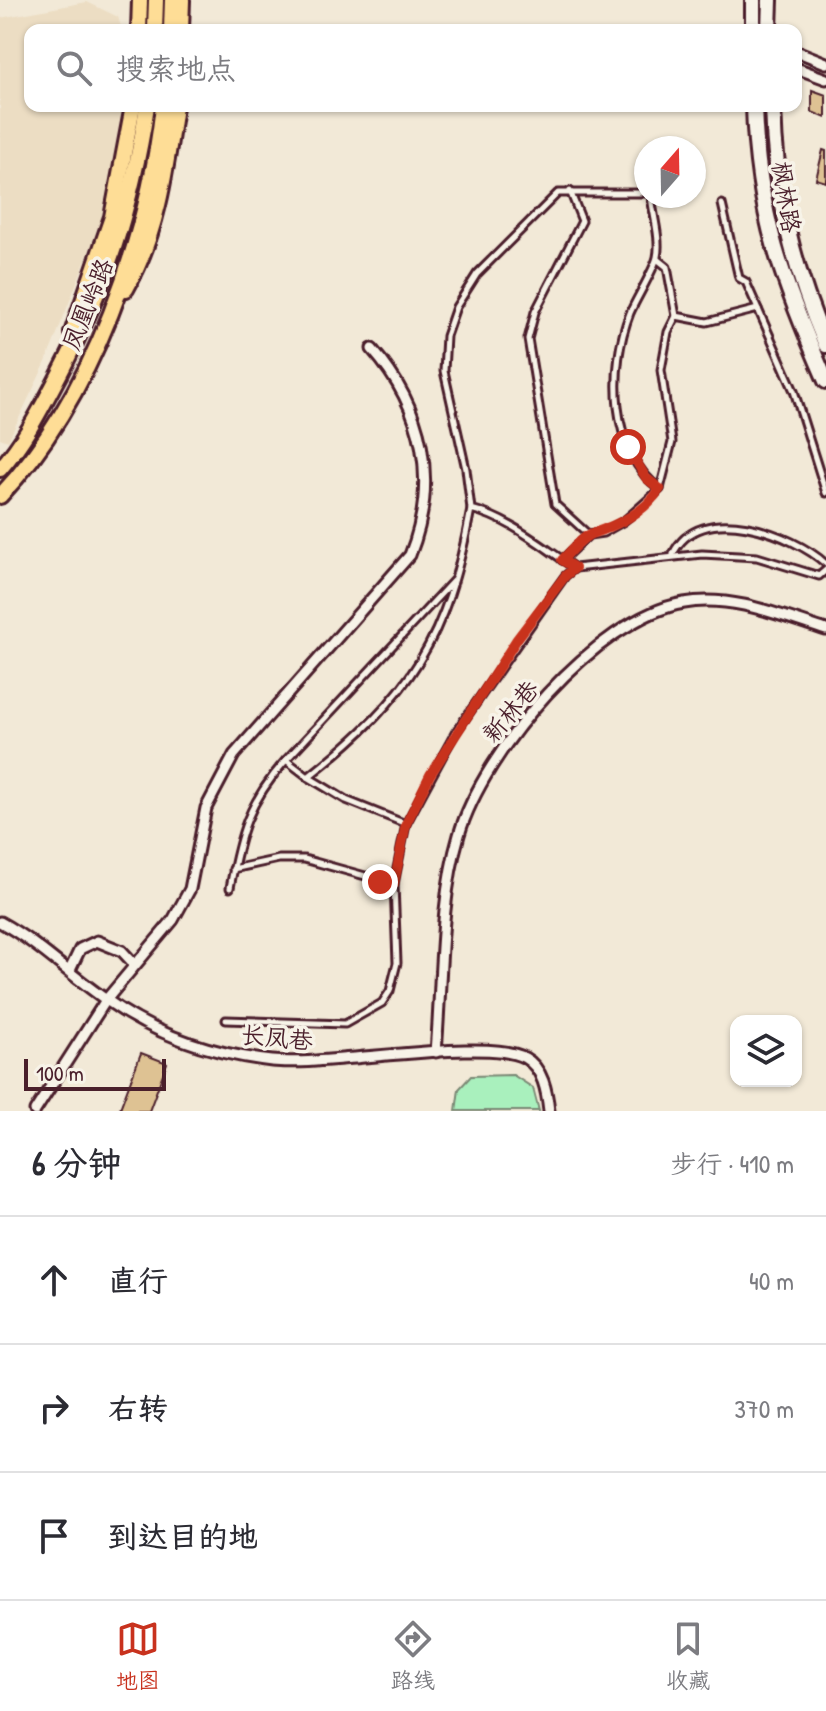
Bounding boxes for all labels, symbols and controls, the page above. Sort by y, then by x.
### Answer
search box [24,24,802,112]
icon: search [52,46,96,90]
text: 搜索地点 [116,48,236,88]
north arrow [634,136,706,208]
street label: 枫林路 [766,159,808,235]
street label: 凤凰岭路 [54,254,120,354]
route start [610,429,646,465]
street label: 新林巷 [475,673,545,749]
route end [362,864,398,900]
map controls [730,1015,802,1087]
button: layers [730,1015,802,1087]
street label: 长凤巷 [240,1018,314,1056]
scale bar [24,1055,166,1091]
text: 100 m [36,1058,84,1088]
text: 6 分钟 [32,1140,121,1186]
text: 步行 · 410 m [670,1146,794,1181]
icon: ahead [32,1258,76,1302]
text: 直行 [108,1260,168,1300]
text: 40 m [749,1263,794,1298]
icon: right [32,1386,76,1430]
text: 右转 [108,1388,168,1428]
text: 370 m [734,1391,794,1426]
icon: arrive [32,1514,76,1558]
text: 到达目的地 [108,1516,258,1556]
tab: 地图 [116,1617,160,1695]
tab: 路线 [391,1617,435,1695]
tab: 收藏 [666,1617,710,1695]

